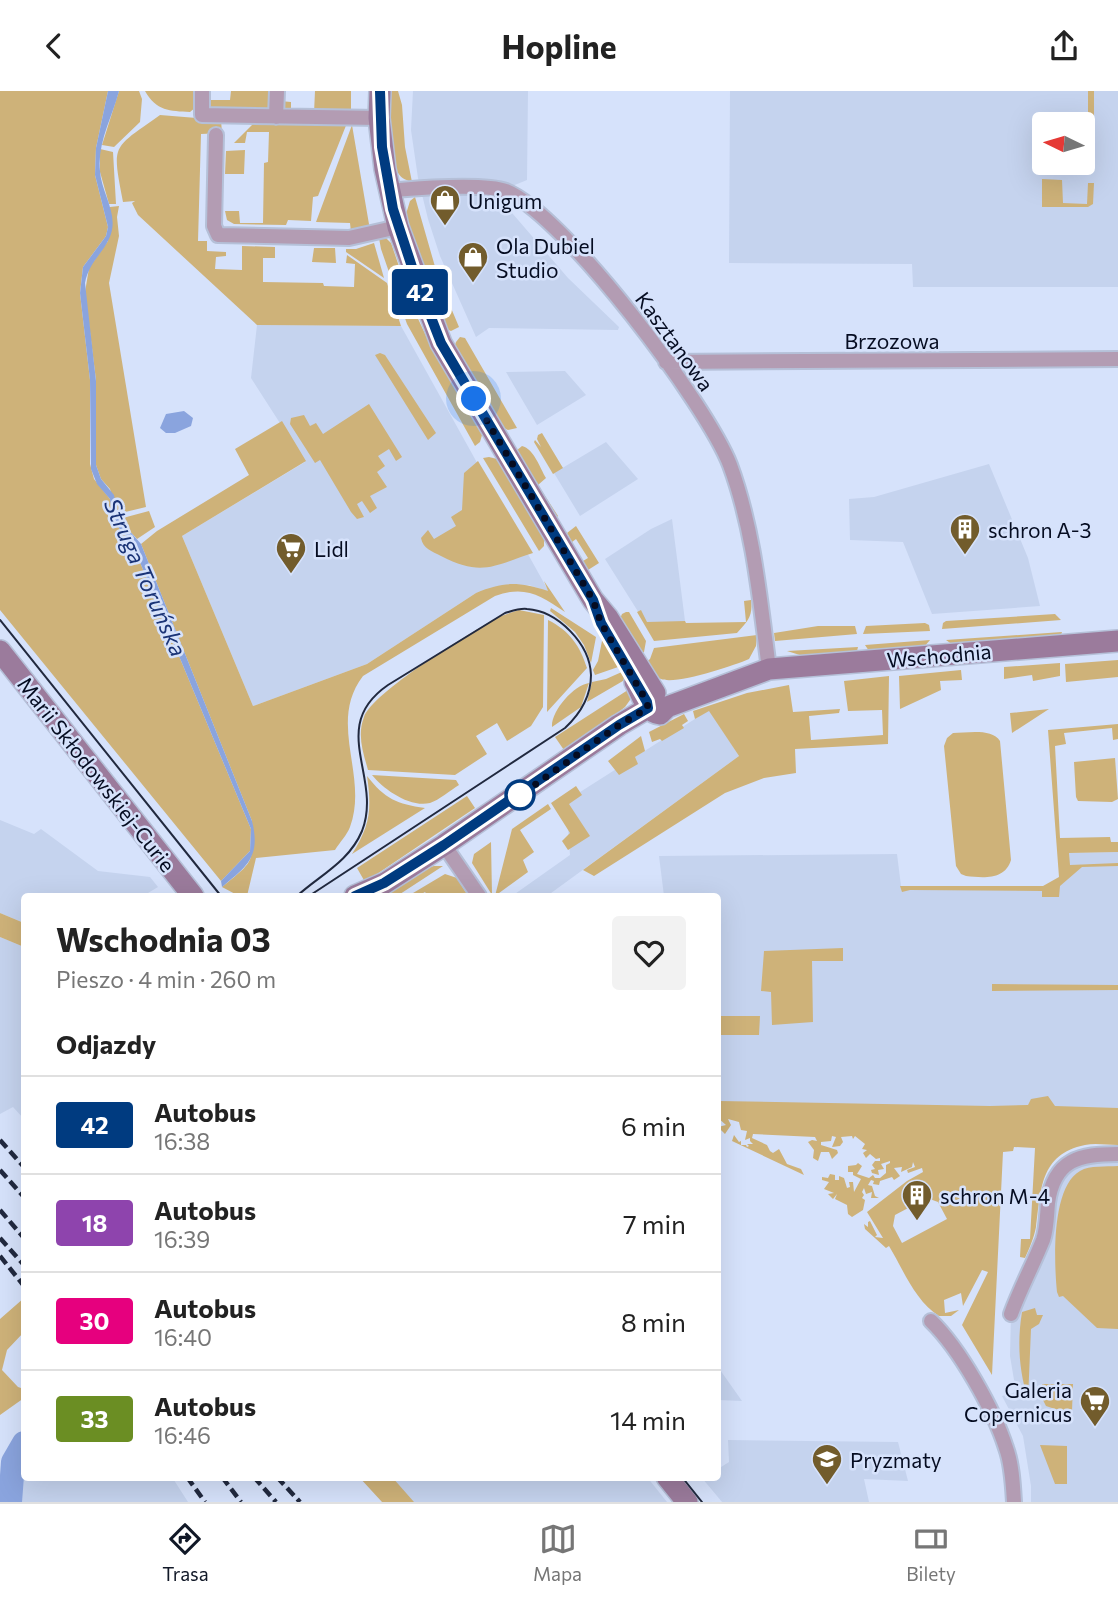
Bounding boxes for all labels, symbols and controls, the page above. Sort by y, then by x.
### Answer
text: Hopline [501,26,617,66]
icon: back [35,27,73,65]
icon: share [1045,27,1083,65]
north arrow [1032,112,1096,175]
map controls [1032,112,1095,175]
shop icon: Unigum [428,183,462,227]
place label: Unigum [468,188,542,213]
place label: Ola Dubiel Studio [496,233,595,282]
shop icon: Ola Dubiel Studio [456,240,490,284]
line badge: 42 [388,269,452,315]
text: 42 [406,277,434,306]
street label: Kasztanowa [631,287,719,395]
street label: Brzozowa [844,328,940,353]
your location [456,381,491,416]
water label: Struga Toruńska [99,494,193,660]
building icon: schron A-3 [948,512,982,556]
place label: schron A-3 [988,517,1092,542]
supermarket icon: Lidl [274,531,308,575]
place label: Lidl [314,536,349,561]
street label: Wschodnia [886,638,992,672]
street label: Marii Skłodowskiej-Curie [13,672,181,876]
unlabelled marker [505,780,535,810]
button: heart [612,916,686,990]
text: Wschodnia 03 [56,918,271,959]
text: Pieszo · 4 min · 260 m [56,965,276,993]
text: Odjazdy [56,1028,156,1059]
text: Autobus [154,1096,256,1127]
text: 42 [80,1110,109,1139]
text: 6 min [621,1110,686,1141]
text: 16:38 [154,1127,210,1155]
building icon: schron M-4 [900,1178,934,1222]
place label: schron M-4 [940,1183,1051,1208]
text: Autobus [154,1194,256,1225]
text: 18 [82,1208,107,1237]
text: 7 min [623,1208,686,1239]
text: 16:39 [154,1225,210,1253]
text: Autobus [154,1292,256,1323]
text: 30 [80,1306,109,1335]
text: 8 min [621,1306,686,1337]
text: 16:40 [154,1323,212,1351]
place label: Galeria Copernicus [964,1377,1072,1426]
supermarket icon: Galeria Copernicus [1078,1384,1112,1428]
text: Autobus [154,1390,256,1421]
text: 33 [81,1404,108,1433]
text: 14 min [610,1404,686,1435]
text: 16:46 [154,1421,211,1449]
school or university icon: Pryzmaty [810,1442,844,1486]
place label: Pryzmaty [850,1447,942,1472]
tab: Trasa [162,1520,209,1585]
tab: Mapa [533,1520,582,1585]
tab: Bilety [906,1520,956,1585]

